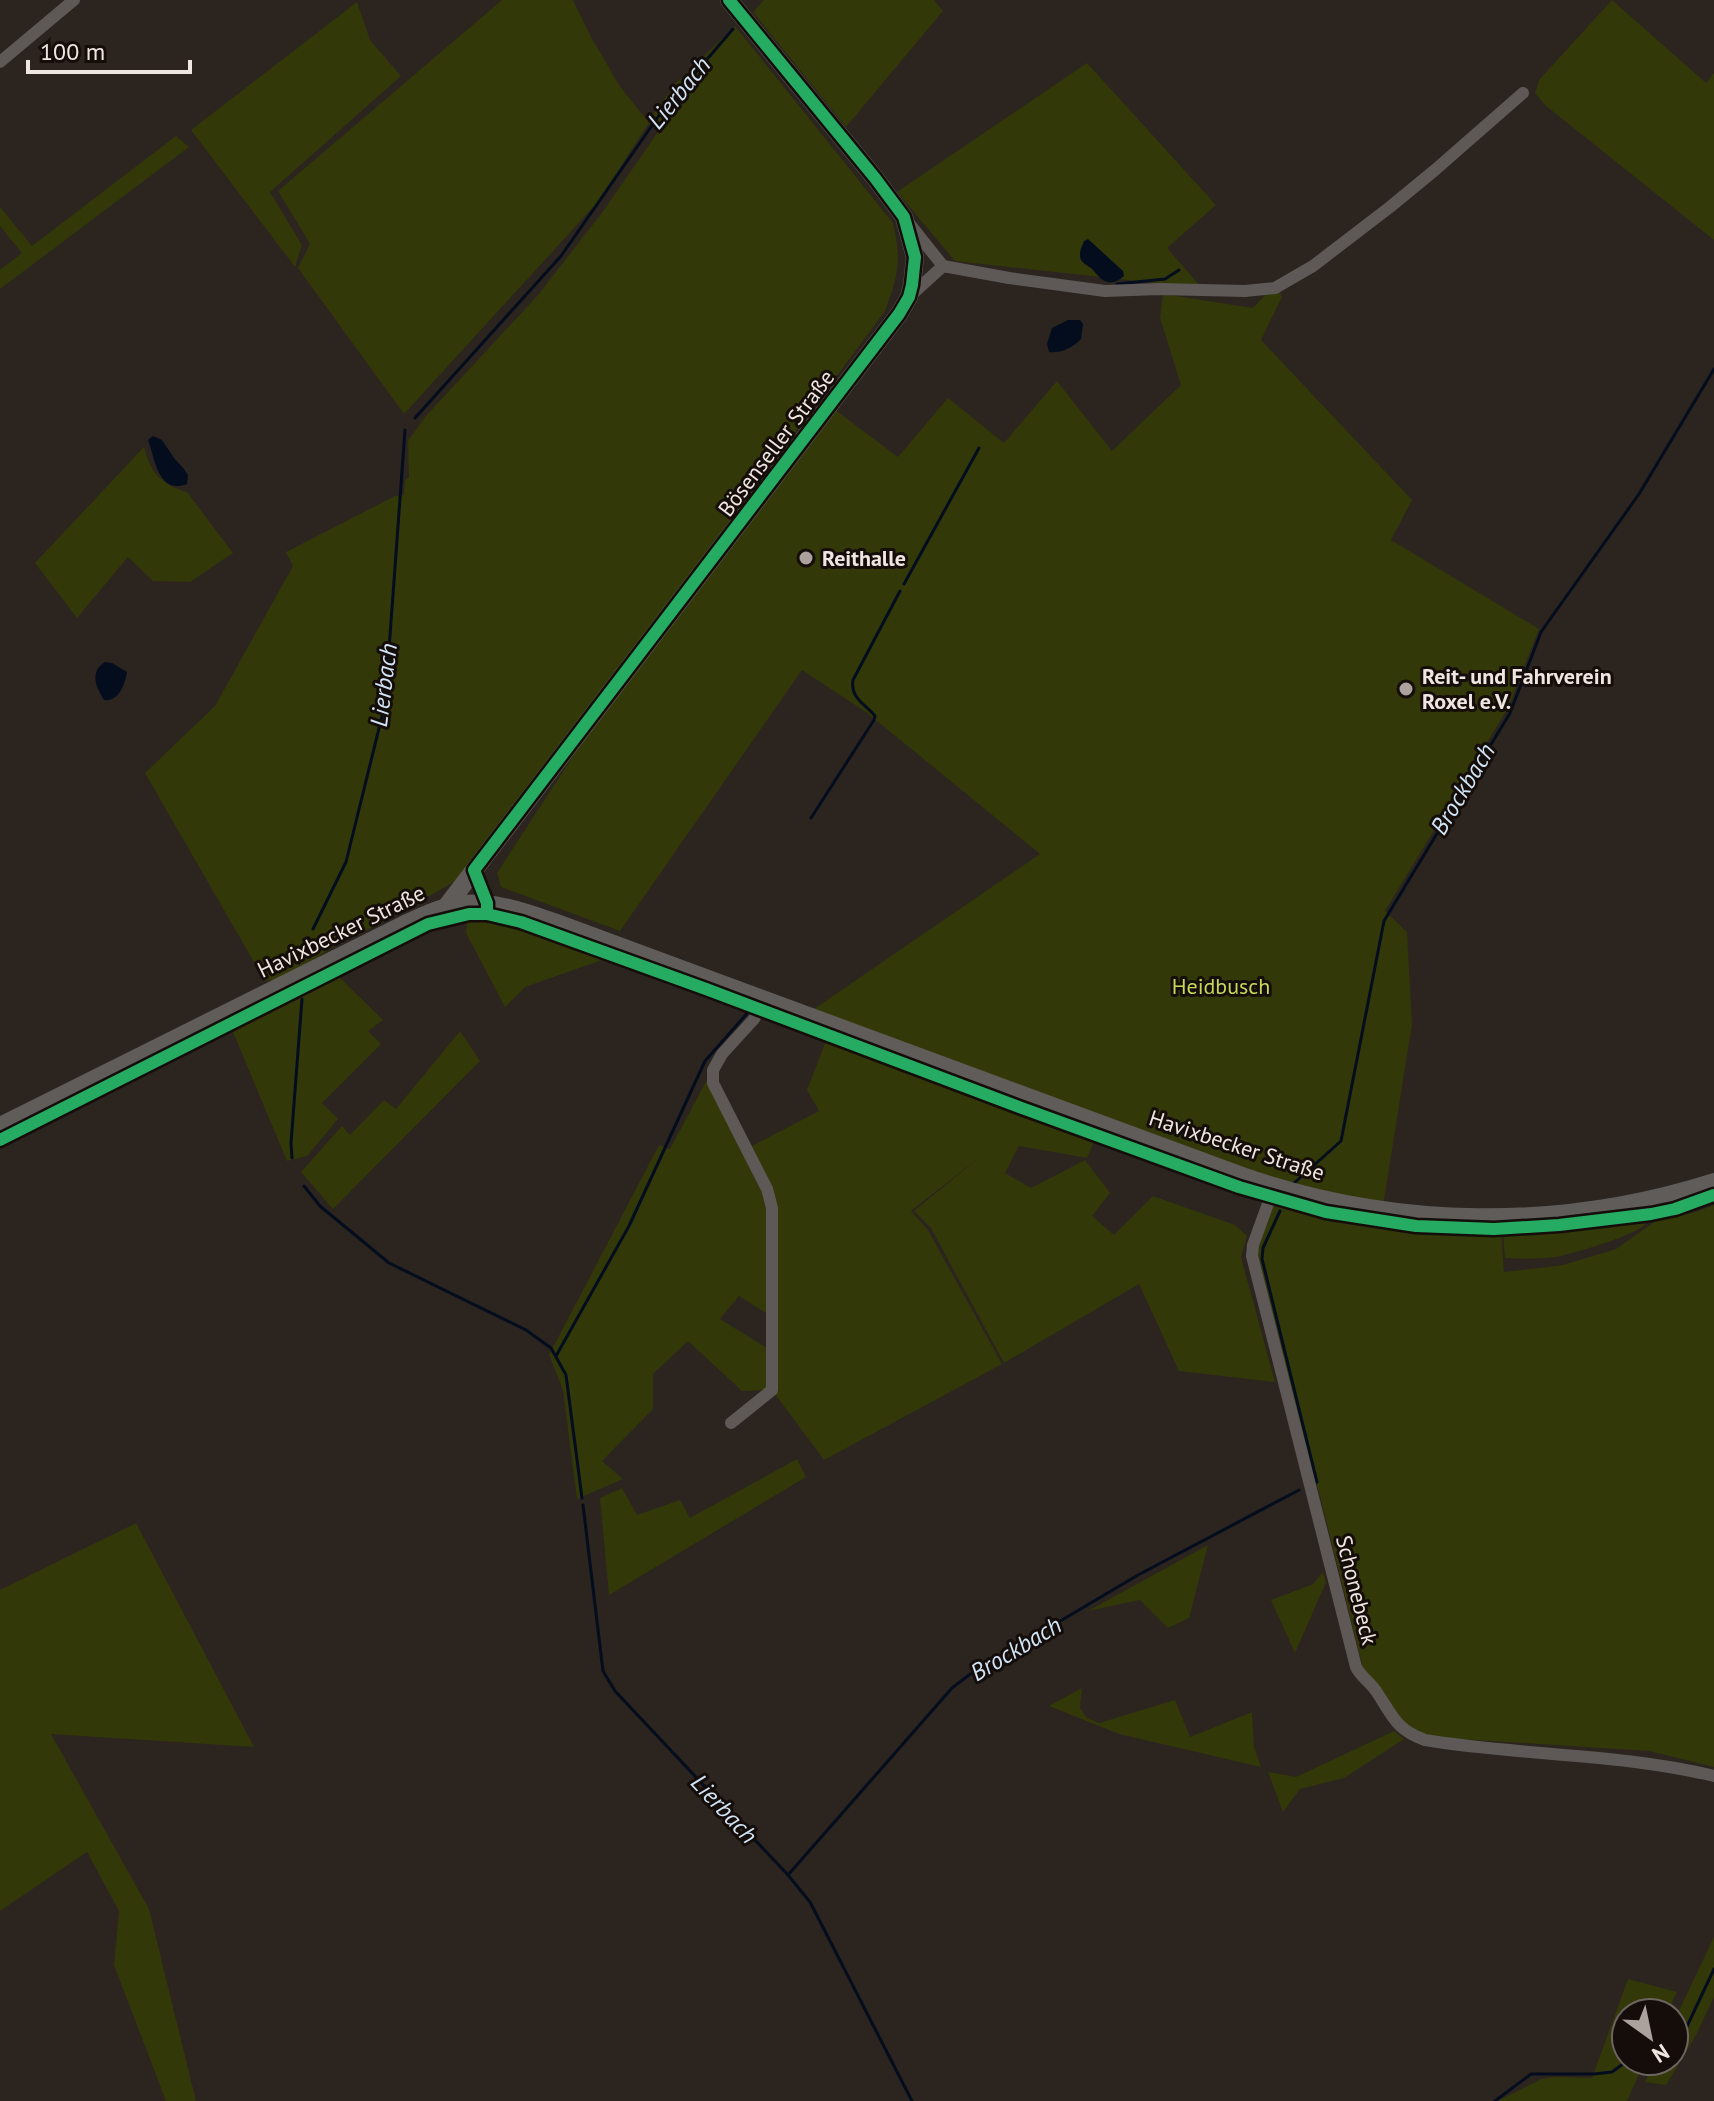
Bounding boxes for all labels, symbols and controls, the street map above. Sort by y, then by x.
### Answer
scale bar [28,24,190,74]
text: 100 m [40,36,105,67]
water label: Lierbach [640,50,717,135]
street label: Bösenseller Straße [712,364,840,522]
place label: Reithalle [822,544,906,572]
marker: Reithalle [797,549,815,567]
water label: Lierbach [363,641,404,728]
place label: Reit- und Fahrverein Roxel e.V. [1422,662,1612,715]
marker: Reit- und Fahrverein Roxel e.V. [1397,680,1415,698]
water label: Brockbach [1423,737,1502,840]
street label: Havixbecker Straße [253,878,429,984]
park label: Heidbusch [1172,972,1270,1000]
street label: Havixbecker Straße [1146,1103,1328,1187]
street label: Schonebeck [1330,1532,1384,1648]
water label: Brockbach [964,1609,1067,1688]
water label: Lierbach [684,1767,764,1850]
north arrow [1610,1997,1690,2077]
text: N [1647,2038,1675,2069]

